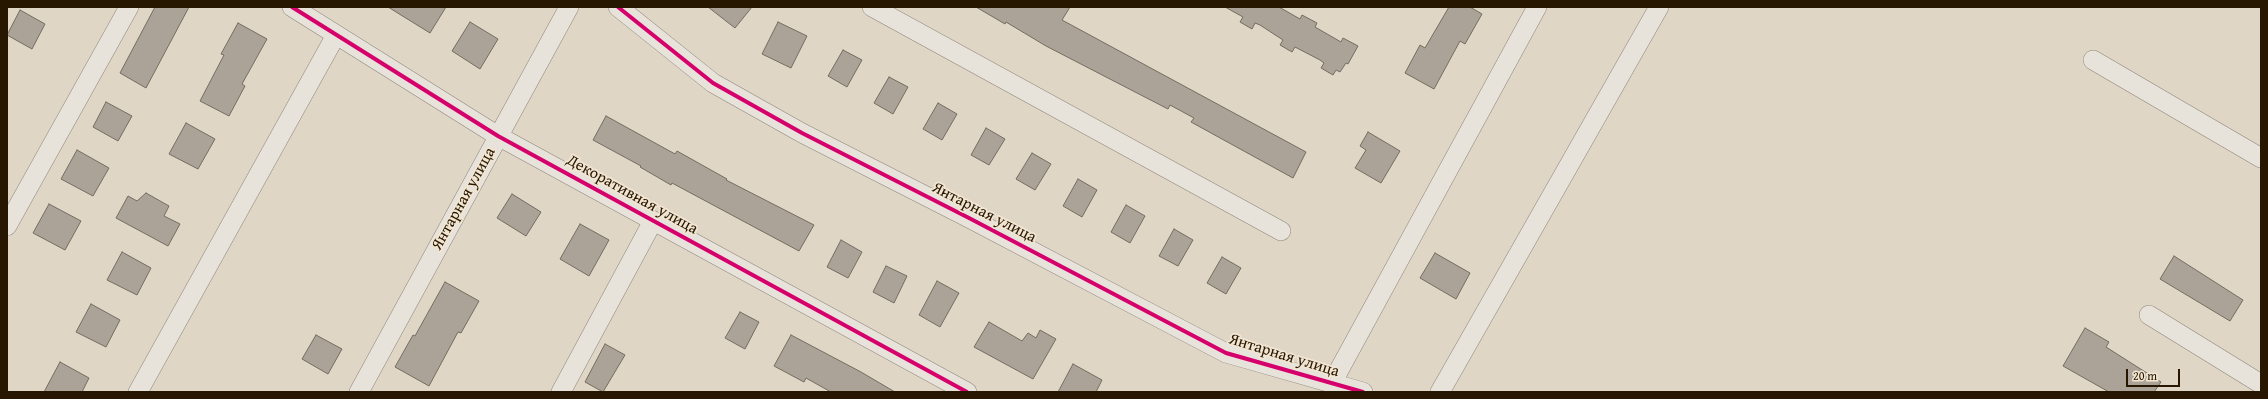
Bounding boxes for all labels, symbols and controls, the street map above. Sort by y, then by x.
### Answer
street label: Янтарная улица [428,144,500,254]
street label: Декоративная улица [563,151,701,239]
street label: Янтарная улица [929,178,1039,248]
street label: Янтарная улица [1227,330,1341,382]
scale bar [2128,361,2182,387]
text: 20 m [2133,367,2157,384]

